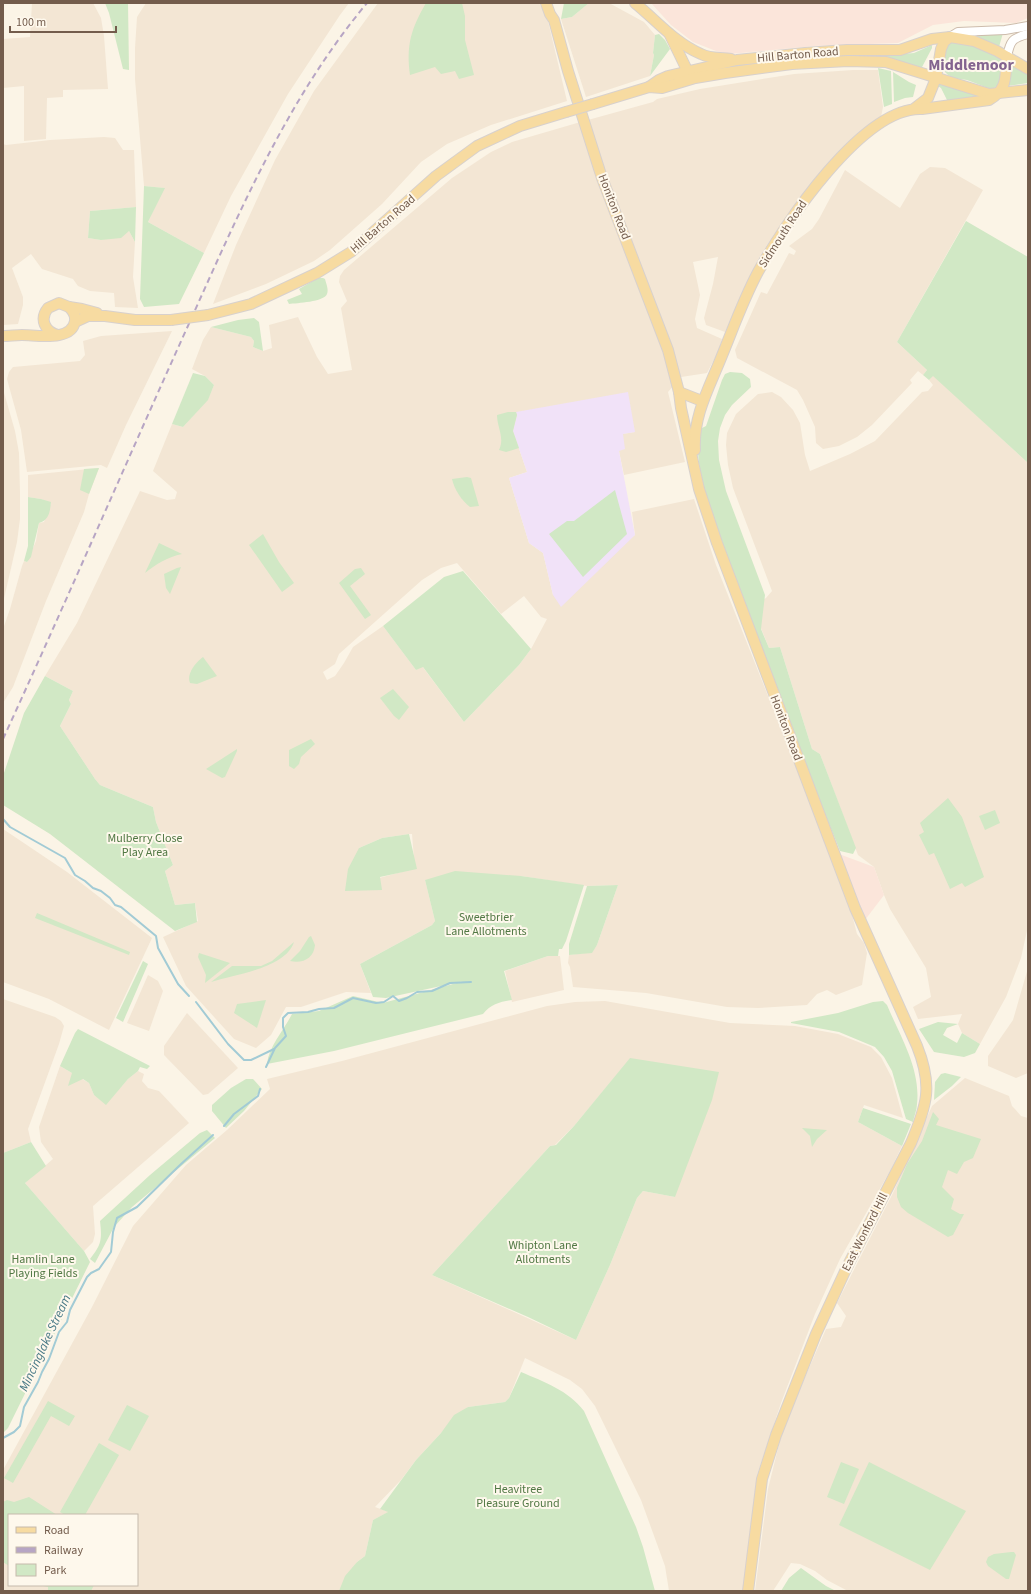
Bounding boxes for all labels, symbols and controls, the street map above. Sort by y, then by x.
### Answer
scale bar [10,8,116,34]
text: 100 m [16,14,46,31]
street label: Hill Barton Road [757,43,839,67]
district label: Middlemoor [928,54,1014,76]
street label: Honiton Road [594,172,634,242]
street label: Hill Barton Road [347,191,419,257]
street label: Sidmouth Road [755,197,811,271]
street label: Honiton Road [766,693,806,763]
park label: Mulberry Close Play Area [108,830,183,861]
park label: Sweetbrier Lane Allotments [445,909,527,940]
street label: East Wonford Hill [838,1190,892,1274]
park label: Whipton Lane Allotments [508,1237,578,1268]
park label: Hamlin Lane Playing Fields [8,1251,78,1282]
water label: Mincinglake Stream [15,1292,75,1394]
park label: Heavitree Pleasure Ground [476,1481,560,1512]
legend [8,1514,138,1586]
text: Road [44,1522,70,1539]
text: Railway [44,1542,83,1559]
text: Park [44,1562,66,1579]

